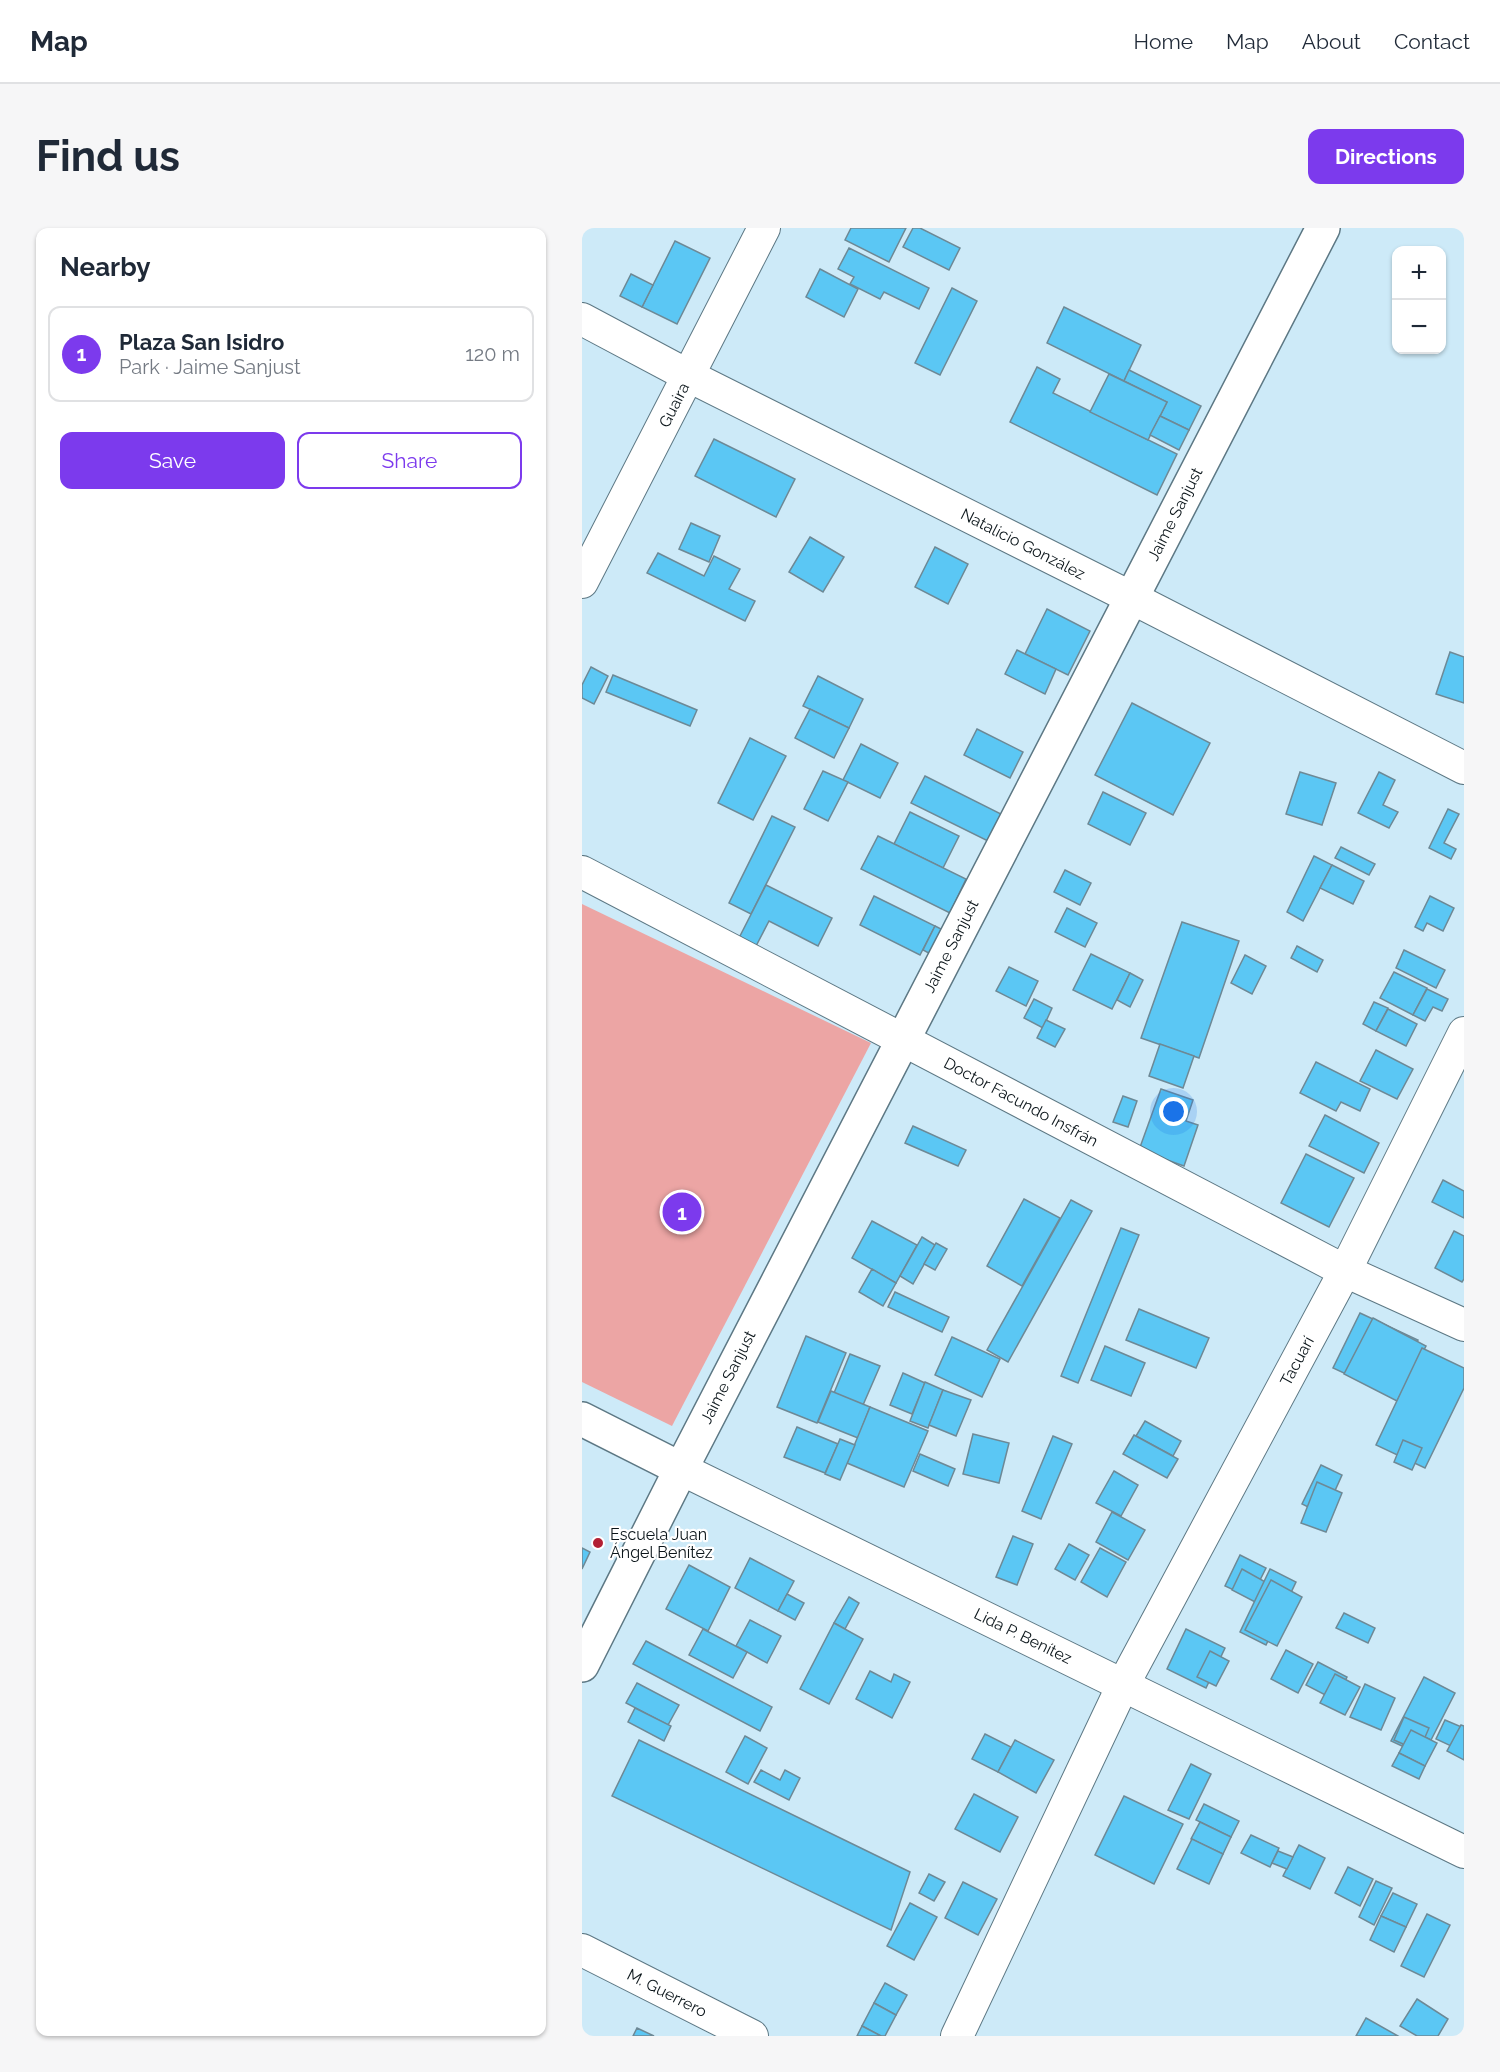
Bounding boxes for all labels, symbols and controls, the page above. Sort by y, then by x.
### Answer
text: Map [30,25,88,58]
text: Home [1134,29,1193,54]
text: Map [1226,29,1269,54]
text: About [1302,29,1361,54]
text: Contact [1394,29,1470,54]
button: Directions [1308,129,1464,184]
text: Find us [36,132,180,181]
map controls [1392,246,1446,354]
button: + [1392,246,1446,300]
text: Nearby [60,252,150,282]
button: − [1392,300,1446,354]
text: Plaza San Isidro [119,329,284,355]
text: 1 [77,342,86,366]
text: 120 m [465,342,520,366]
text: Park · Jaime Sanjust [119,355,301,379]
street label: Guaira [655,380,693,430]
button: Save [60,432,285,489]
button: Share [297,432,522,489]
street label: Jaime Sanjust [1143,464,1207,564]
street label: Natalicio González [958,504,1089,584]
street label: Jaime Sanjust [919,896,983,996]
street label: Doctor Facundo Insfrán [941,1053,1101,1151]
your location [1159,1097,1188,1126]
pin: 1 [662,1190,702,1234]
street label: Jaime Sanjust [696,1327,760,1427]
street label: Tacuarí [1276,1333,1318,1389]
place label: Escuela Juan Ángel Benítez [610,1525,713,1562]
marker: Escuela Juan Ángel Benítez [591,1536,605,1550]
street label: Lida P. Benítez [971,1604,1075,1668]
street label: M. Guerrero [624,1965,710,2021]

